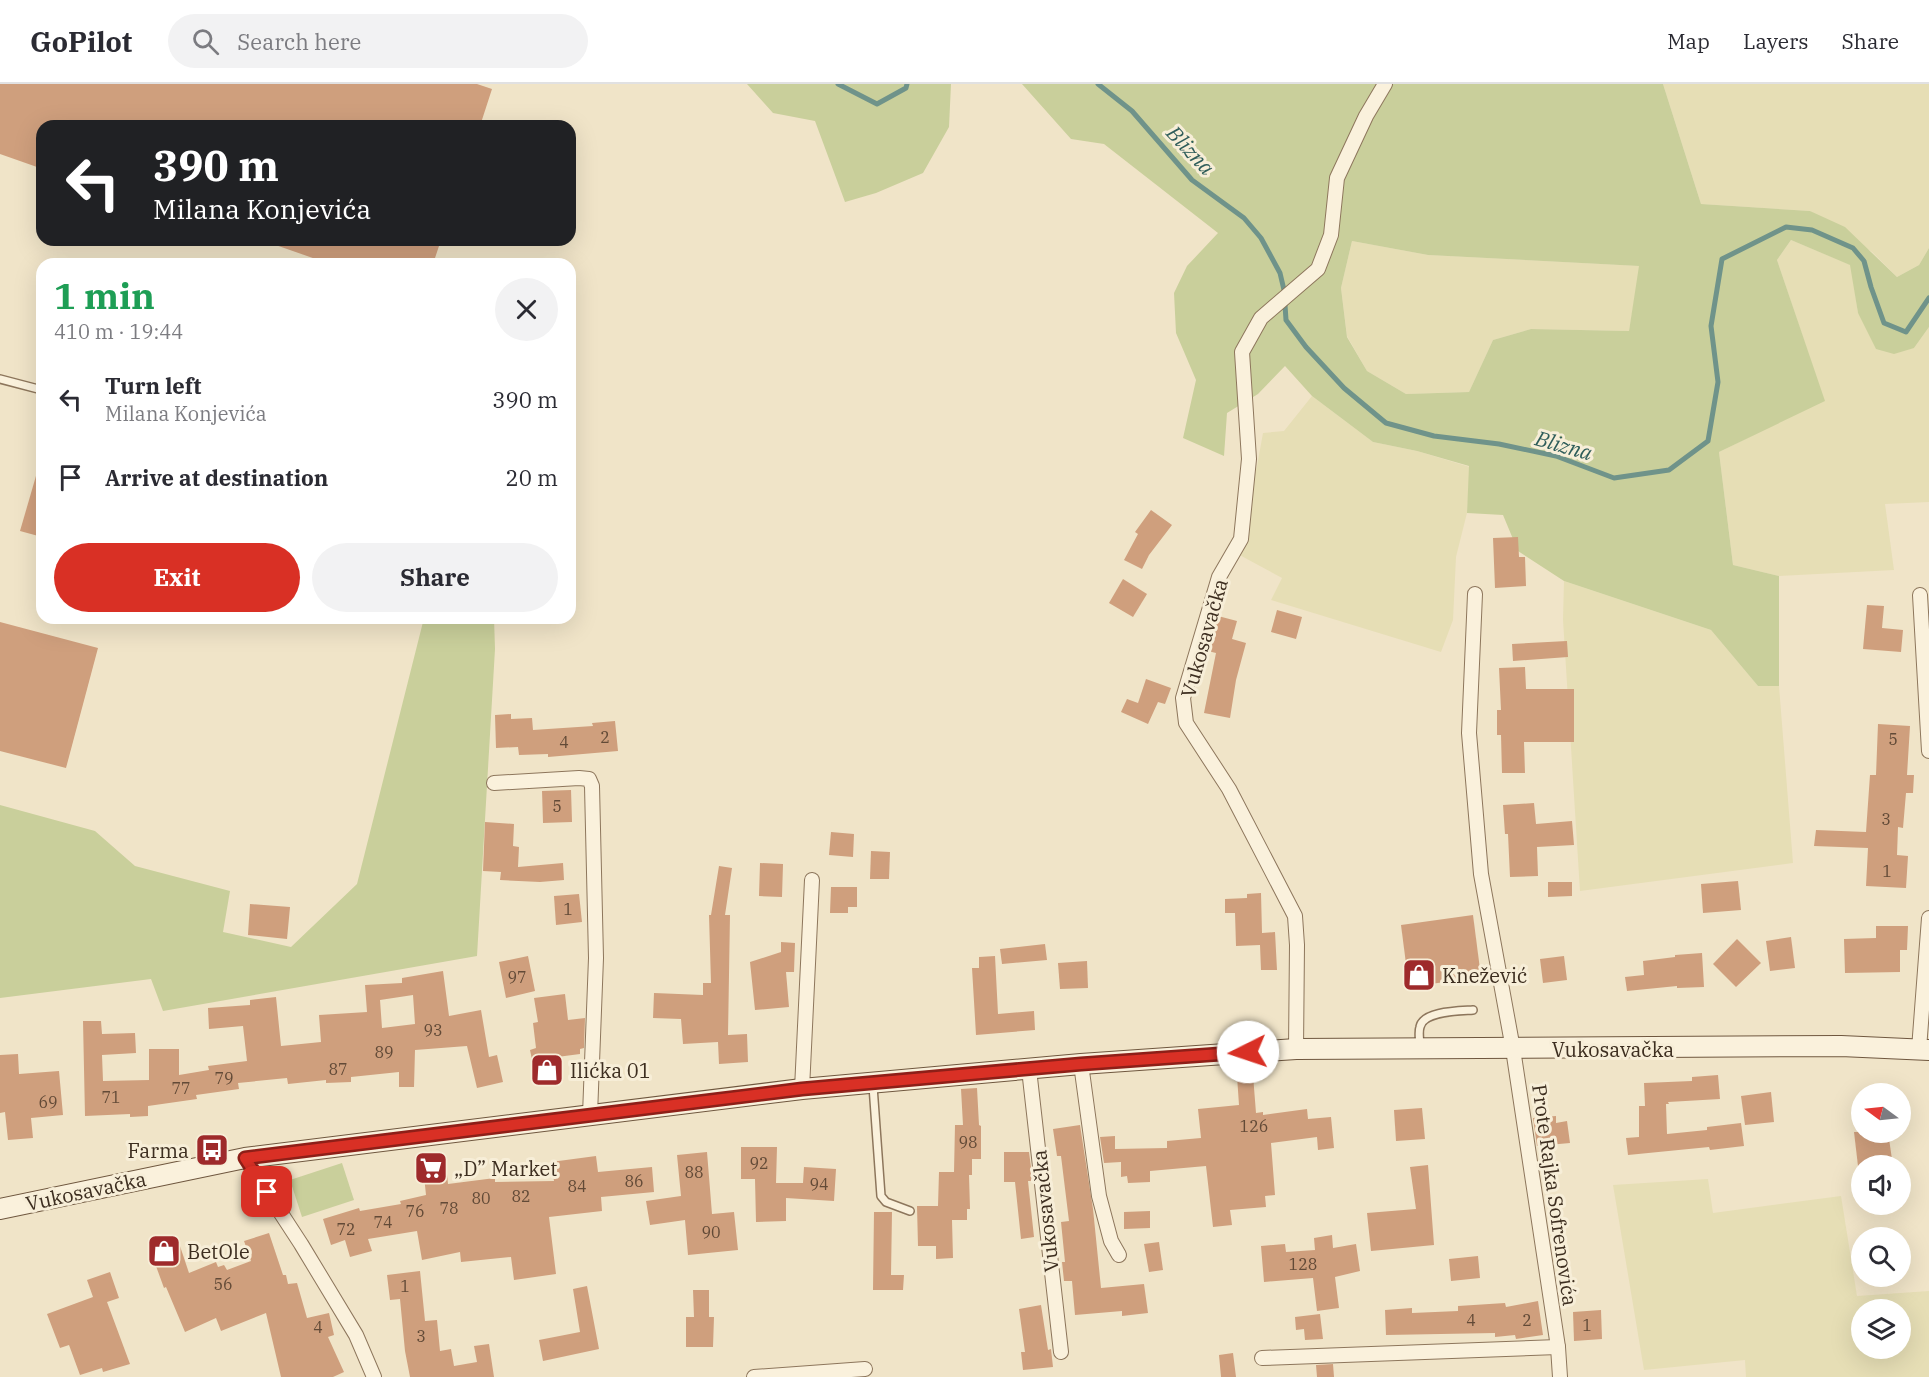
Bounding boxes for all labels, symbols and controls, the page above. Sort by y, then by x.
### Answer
search box [168,14,588,68]
text: GoPilot [30,23,132,60]
icon: search [189,25,222,58]
text: Search here [237,27,361,56]
text: Map [1667,27,1710,55]
text: Layers [1743,27,1809,55]
text: Share [1842,27,1899,55]
water label: Blizna [1160,118,1221,181]
text: 390 m [153,138,279,193]
icon: left [54,144,132,222]
text: Milana Konjevića [153,191,371,226]
text: 1 min [54,272,155,319]
button: close [495,278,558,341]
text: 410 m · 19:44 [54,318,183,345]
text: Turn left [105,371,201,400]
icon: left [54,383,87,416]
text: 390 m [492,385,558,414]
text: Milana Konjevića [105,400,267,427]
water label: Blizna [1531,423,1596,467]
icon: arrive [54,461,87,494]
text: Arrive at destination [105,463,328,492]
text: 20 m [506,463,558,492]
button: Exit [54,543,300,612]
button: Share [312,543,558,612]
street label: Vukosavačka [1174,575,1234,701]
house number: 2 [600,727,610,747]
house number: 5 [1888,729,1898,749]
house number: 4 [559,732,569,752]
house number: 5 [552,796,562,816]
house number: 3 [1881,809,1891,829]
house number: 1 [1882,861,1892,881]
house number: 1 [563,899,573,919]
shop icon: Knežević [1401,957,1437,993]
place label: Knežević [1442,962,1527,989]
house number: 97 [507,967,527,987]
house number: 93 [423,1020,443,1040]
position arrow [1216,1020,1280,1084]
street label: Vukosavačka [1552,1036,1674,1063]
house number: 89 [374,1042,394,1062]
shop icon: Ilićka 01 [529,1052,565,1088]
place label: Ilićka 01 [570,1057,651,1084]
house number: 87 [328,1059,348,1079]
house number: 79 [214,1068,234,1088]
house number: 77 [171,1078,191,1098]
street label: Prote Rajka Sofrenovića [1526,1082,1584,1308]
north arrow [1851,1083,1911,1143]
map controls [1851,1083,1911,1359]
house number: 71 [101,1087,121,1107]
house number: 69 [38,1092,58,1112]
house number: 126 [1240,1116,1268,1136]
bus stop icon: Farma [194,1132,230,1168]
house number: 98 [958,1132,978,1152]
place label: Farma [128,1137,189,1164]
street label: Vukosavačka [1025,1149,1065,1273]
supermarket icon: „D” Market [413,1150,449,1186]
house number: 92 [749,1153,769,1173]
place label: „D” Market [454,1155,557,1182]
button: sound [1851,1155,1911,1215]
house number: 88 [684,1162,704,1182]
street label: Vukosavačka [23,1165,149,1217]
pin [241,1166,292,1217]
house number: 86 [624,1171,644,1191]
house number: 94 [809,1174,829,1194]
icon: arrive [250,1175,283,1208]
house number: 84 [567,1176,587,1196]
house number: 82 [511,1186,531,1206]
house number: 80 [471,1188,491,1208]
house number: 78 [439,1198,459,1218]
house number: 76 [405,1201,425,1221]
house number: 74 [373,1212,393,1232]
house number: 72 [336,1219,356,1239]
house number: 90 [701,1222,721,1242]
button: search [1851,1227,1911,1287]
shop icon: BetOle [146,1233,182,1269]
place label: BetOle [187,1238,250,1265]
house number: 128 [1289,1254,1317,1274]
house number: 56 [213,1274,233,1294]
house number: 1 [400,1276,410,1296]
button: layers [1851,1299,1911,1359]
house number: 4 [1466,1310,1476,1330]
house number: 2 [1522,1310,1532,1330]
house number: 1 [1582,1315,1592,1335]
house number: 4 [313,1317,323,1337]
house number: 3 [416,1326,426,1346]

